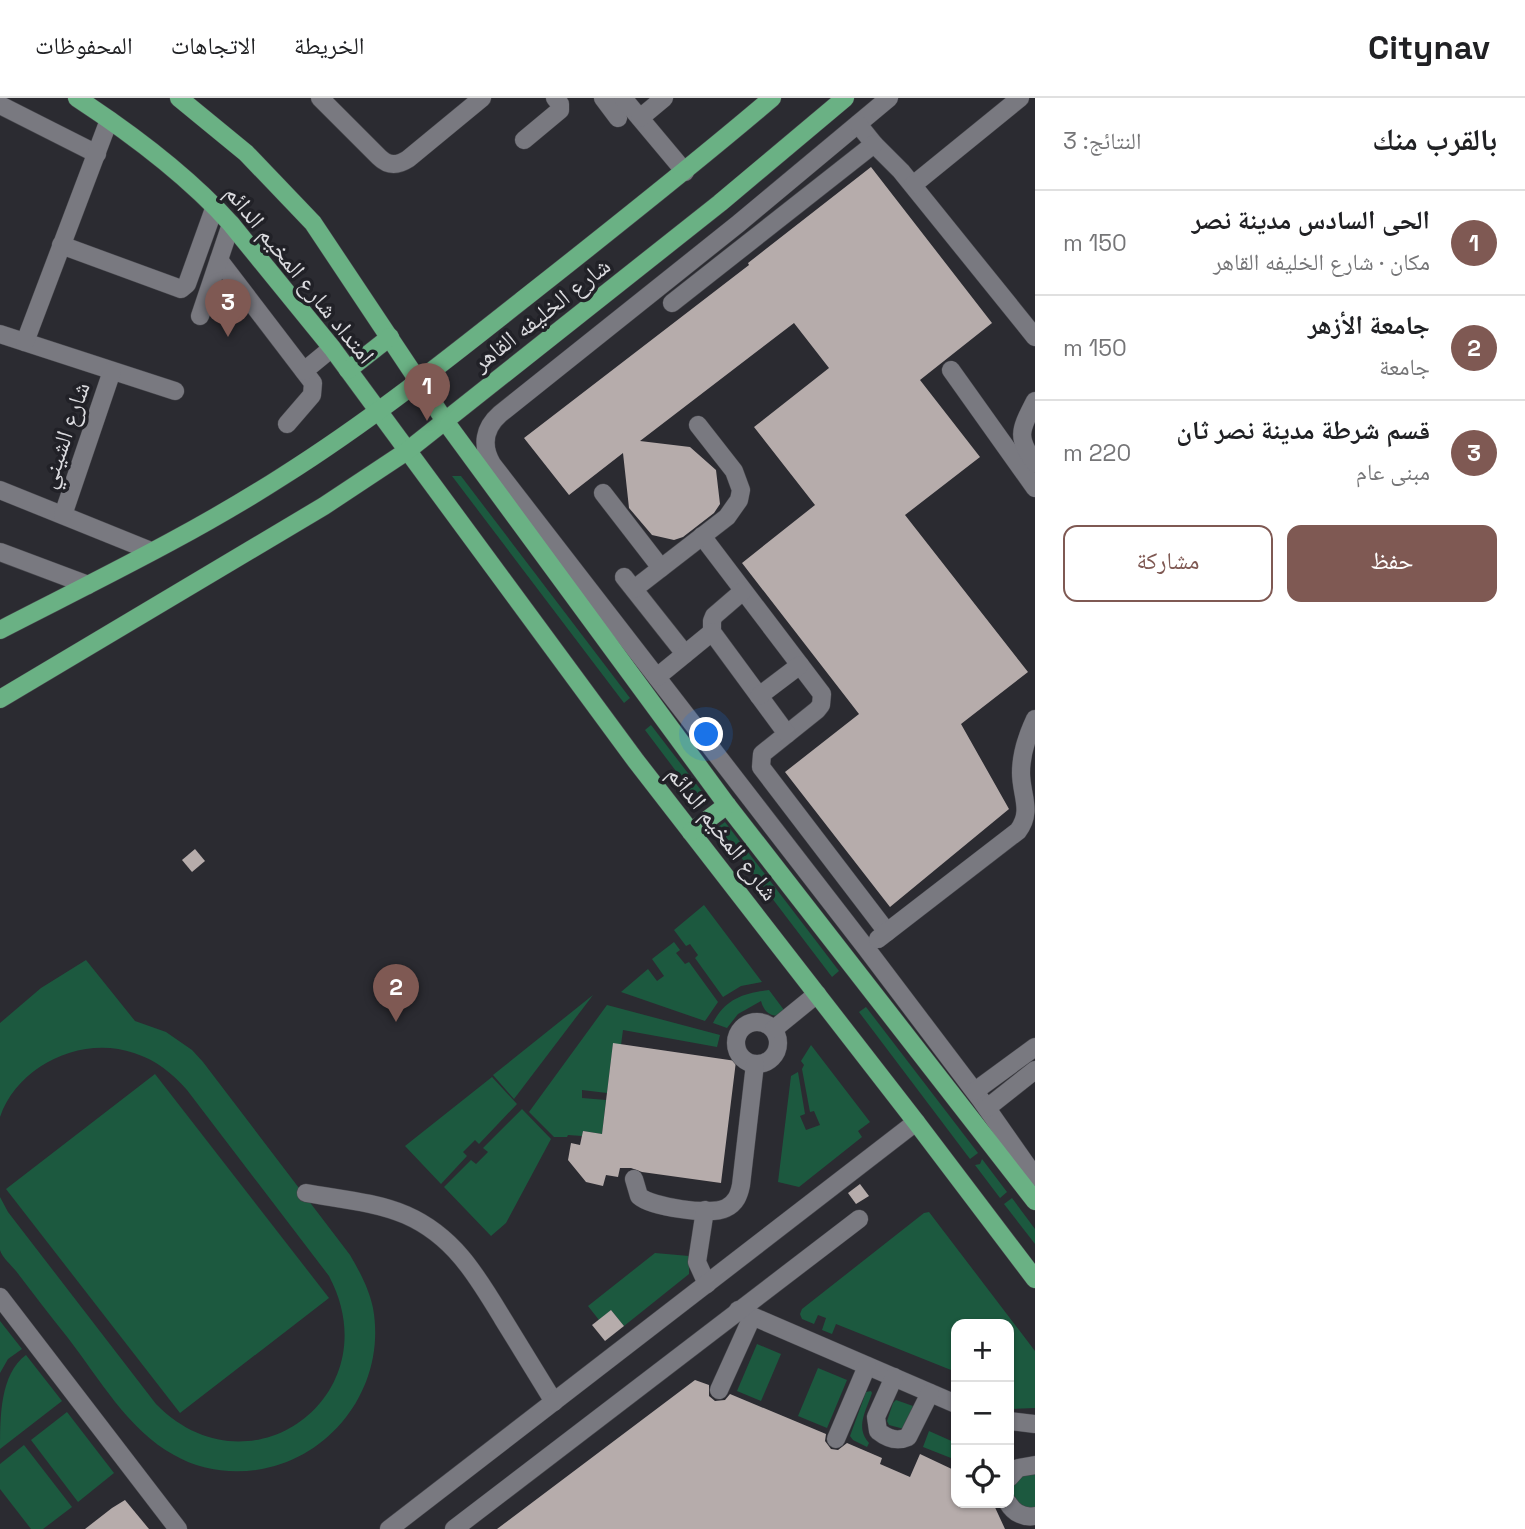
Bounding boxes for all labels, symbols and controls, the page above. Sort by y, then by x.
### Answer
text: Citynav [1368,27,1490,69]
text: المحفوظات [35,30,133,61]
text: الاتجاهات [171,30,256,61]
text: الخريطة [294,30,365,61]
text: بالقرب منك [1372,120,1497,159]
text: النتائج: 3 [1063,126,1141,156]
street label: امتداد شارع المخيم الدائم [217,178,382,371]
text: الحى السادس مدينة نصر [1192,203,1430,237]
text: 150 m [1063,228,1127,258]
text: 1 [1469,228,1479,258]
text: مكان · شارع الخليفه القاهر [1213,247,1430,277]
street label: شارع الخليفه القاهر [465,250,617,378]
pin: 3 [205,279,251,337]
text: جامعة الأزهر [1308,308,1430,342]
text: 150 m [1063,333,1127,363]
text: 2 [1467,333,1481,363]
text: جامعة [1379,352,1430,382]
pin: 1 [404,363,450,421]
street label: شارع الشيني [31,378,101,494]
text: قسم شرطة مدينة نصر ثان [1176,413,1430,447]
text: 220 m [1063,438,1131,468]
text: 3 [1467,438,1481,468]
text: مبنى عام [1356,457,1430,487]
button: مشاركة [1063,525,1273,602]
button: حفظ [1287,525,1497,602]
your location [689,717,723,751]
street label: شارع المخيم الدائم [660,759,785,907]
pin: 2 [373,964,419,1022]
map controls [951,1319,1014,1508]
button: + [951,1319,1014,1382]
button: − [951,1382,1014,1445]
button: locate [951,1445,1014,1508]

